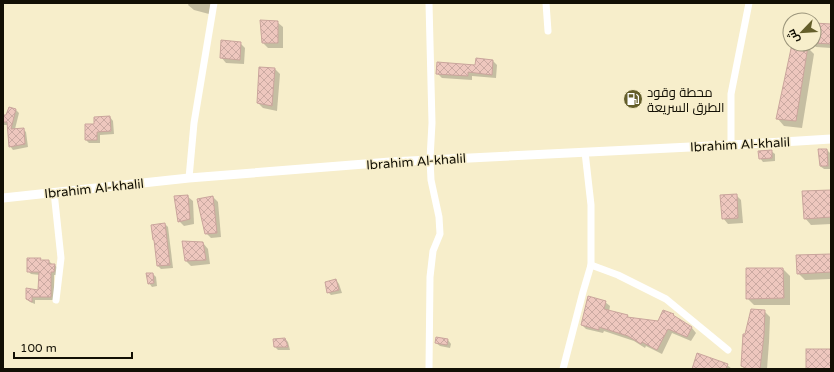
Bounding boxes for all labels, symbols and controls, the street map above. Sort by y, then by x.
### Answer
north arrow [782,12,822,52]
text: ش [785,27,802,45]
place label: محطة وقود الطرق السريعة [647,85,725,116]
fuel station icon: محطة وقود الطرق السريعة [622,88,644,110]
street label: Ibrahim Al-khalil [690,134,790,156]
street label: Ibrahim Al-khalil [366,151,466,173]
street label: Ibrahim Al-khalil [44,176,145,202]
scale bar [14,334,132,360]
text: 100 m [20,341,57,355]

